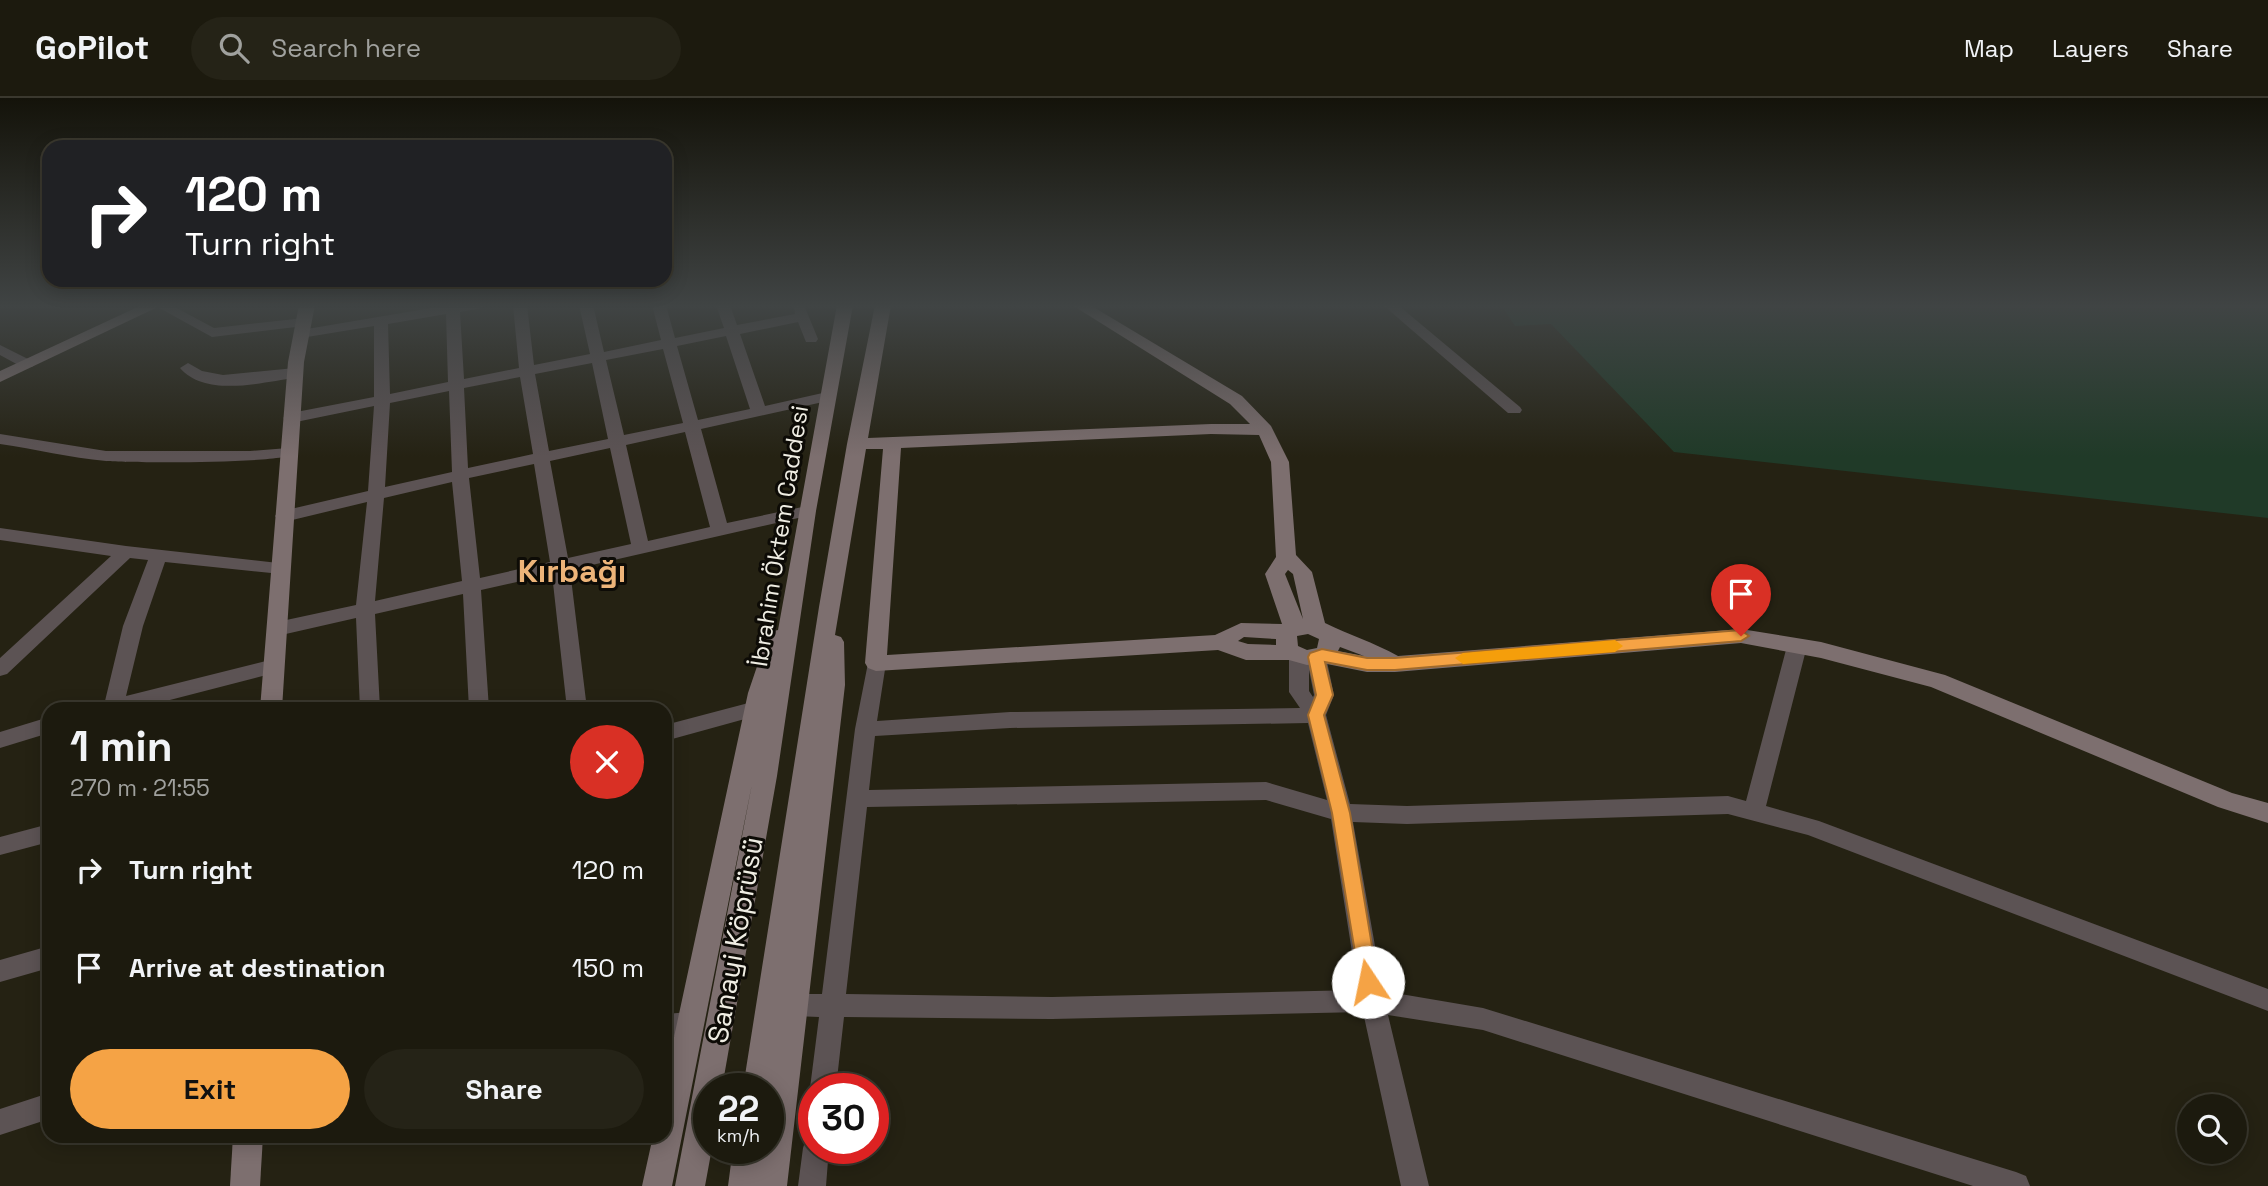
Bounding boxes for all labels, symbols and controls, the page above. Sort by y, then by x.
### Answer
search box [191,17,681,80]
text: GoPilot [35,27,149,69]
icon: search [215,29,253,67]
text: Search here [271,31,421,65]
text: Map [1964,33,2014,64]
text: Layers [2052,33,2129,64]
text: Share [2167,33,2233,64]
text: 120 m [185,163,322,225]
icon: right [70,168,161,259]
text: Turn right [185,224,335,264]
street label: İbrahim Öktem Caddesi [743,403,815,669]
district label: Kırbağı [518,551,626,591]
pin [1711,564,1771,636]
icon: arrive [1722,575,1760,613]
text: 1 min [70,720,173,773]
button: close [570,725,644,799]
text: 270 m · 21:55 [70,773,210,803]
street label: Sanayi Köprüsü [699,834,771,1046]
icon: right [70,851,108,889]
text: Turn right [129,853,253,887]
text: 120 m [572,853,644,887]
position arrow [1331,945,1405,1019]
icon: arrive [70,949,108,987]
text: Arrive at destination [129,951,386,985]
text: 150 m [572,951,644,985]
button: Exit [70,1049,350,1129]
button: Share [364,1049,644,1129]
speed limit sign: 30 [798,1073,889,1164]
text: 22 [718,1087,759,1131]
map controls [2177,1094,2247,1164]
button: search [2177,1094,2247,1164]
text: km/h [717,1124,760,1147]

